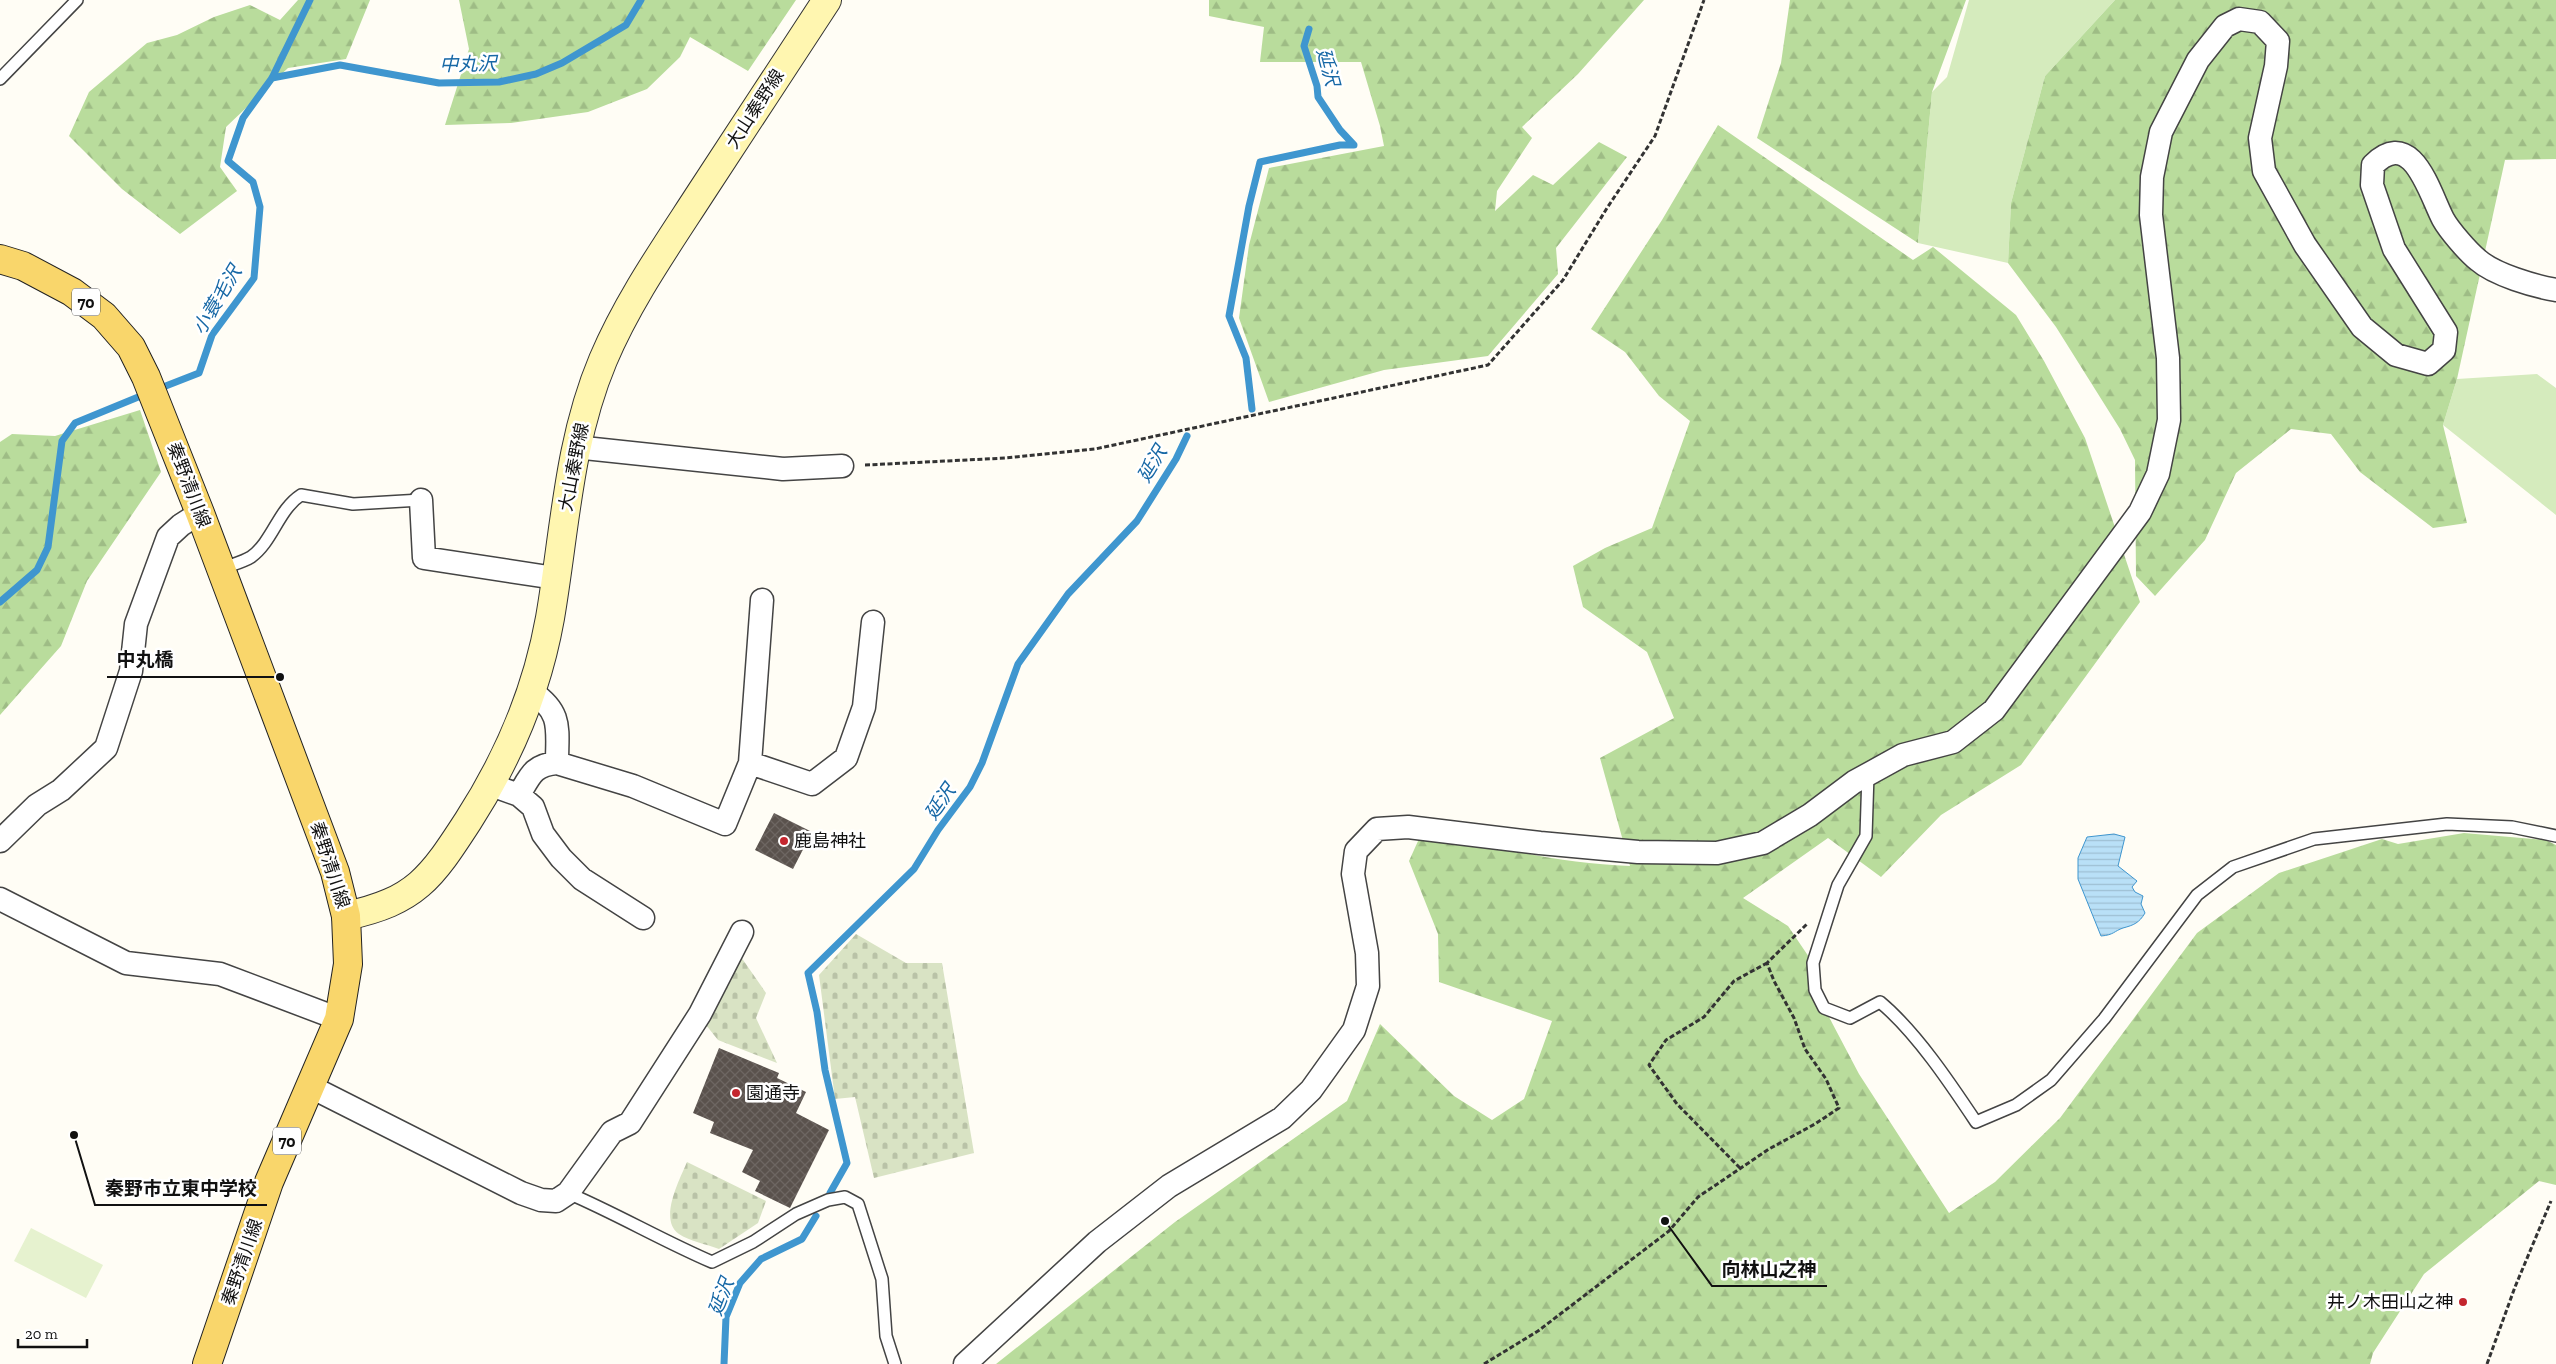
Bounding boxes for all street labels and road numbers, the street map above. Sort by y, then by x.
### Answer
street label: 大山秦野線 [721,65,789,153]
road number: 70 [72,288,100,316]
street label: 大山秦野線 [555,421,593,513]
street label: 秦野清川線 [163,439,215,531]
street label: 秦野清川線 [306,819,354,911]
road number: 70 [273,1128,301,1154]
street label: 秦野清川線 [217,1216,267,1308]

